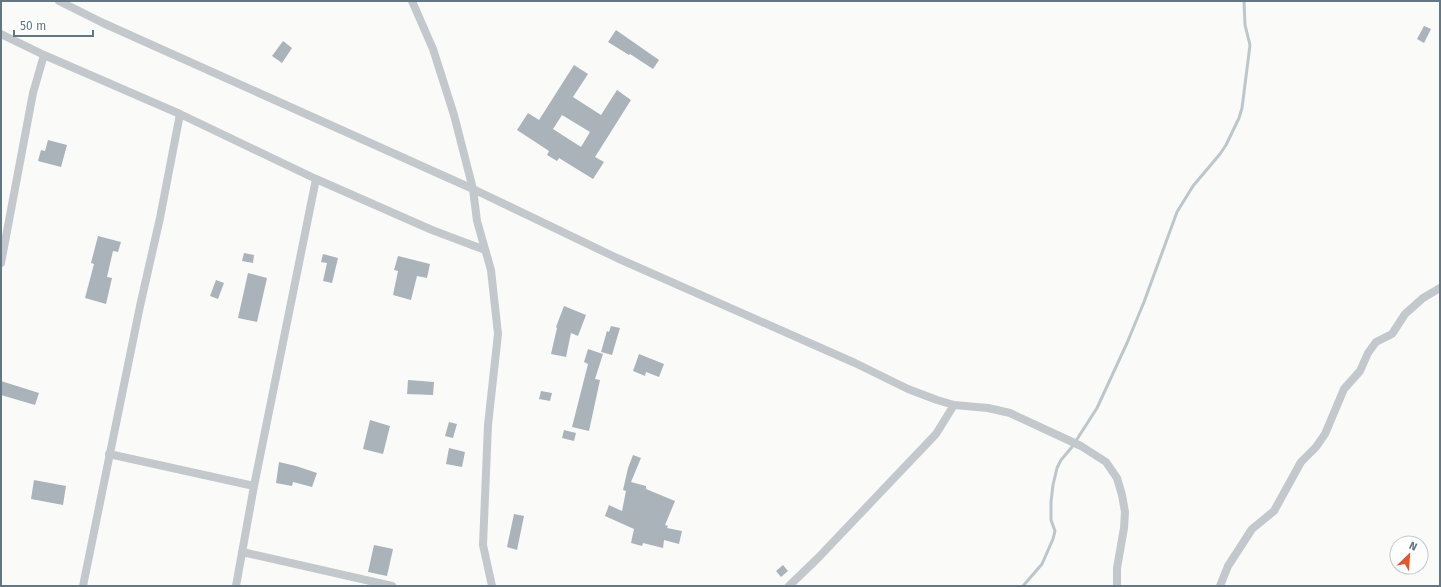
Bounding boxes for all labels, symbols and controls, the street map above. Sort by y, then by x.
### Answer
scale bar [14,12,93,38]
text: 50 m [20,19,46,33]
north arrow [1389,535,1429,575]
text: N [1407,539,1419,554]

